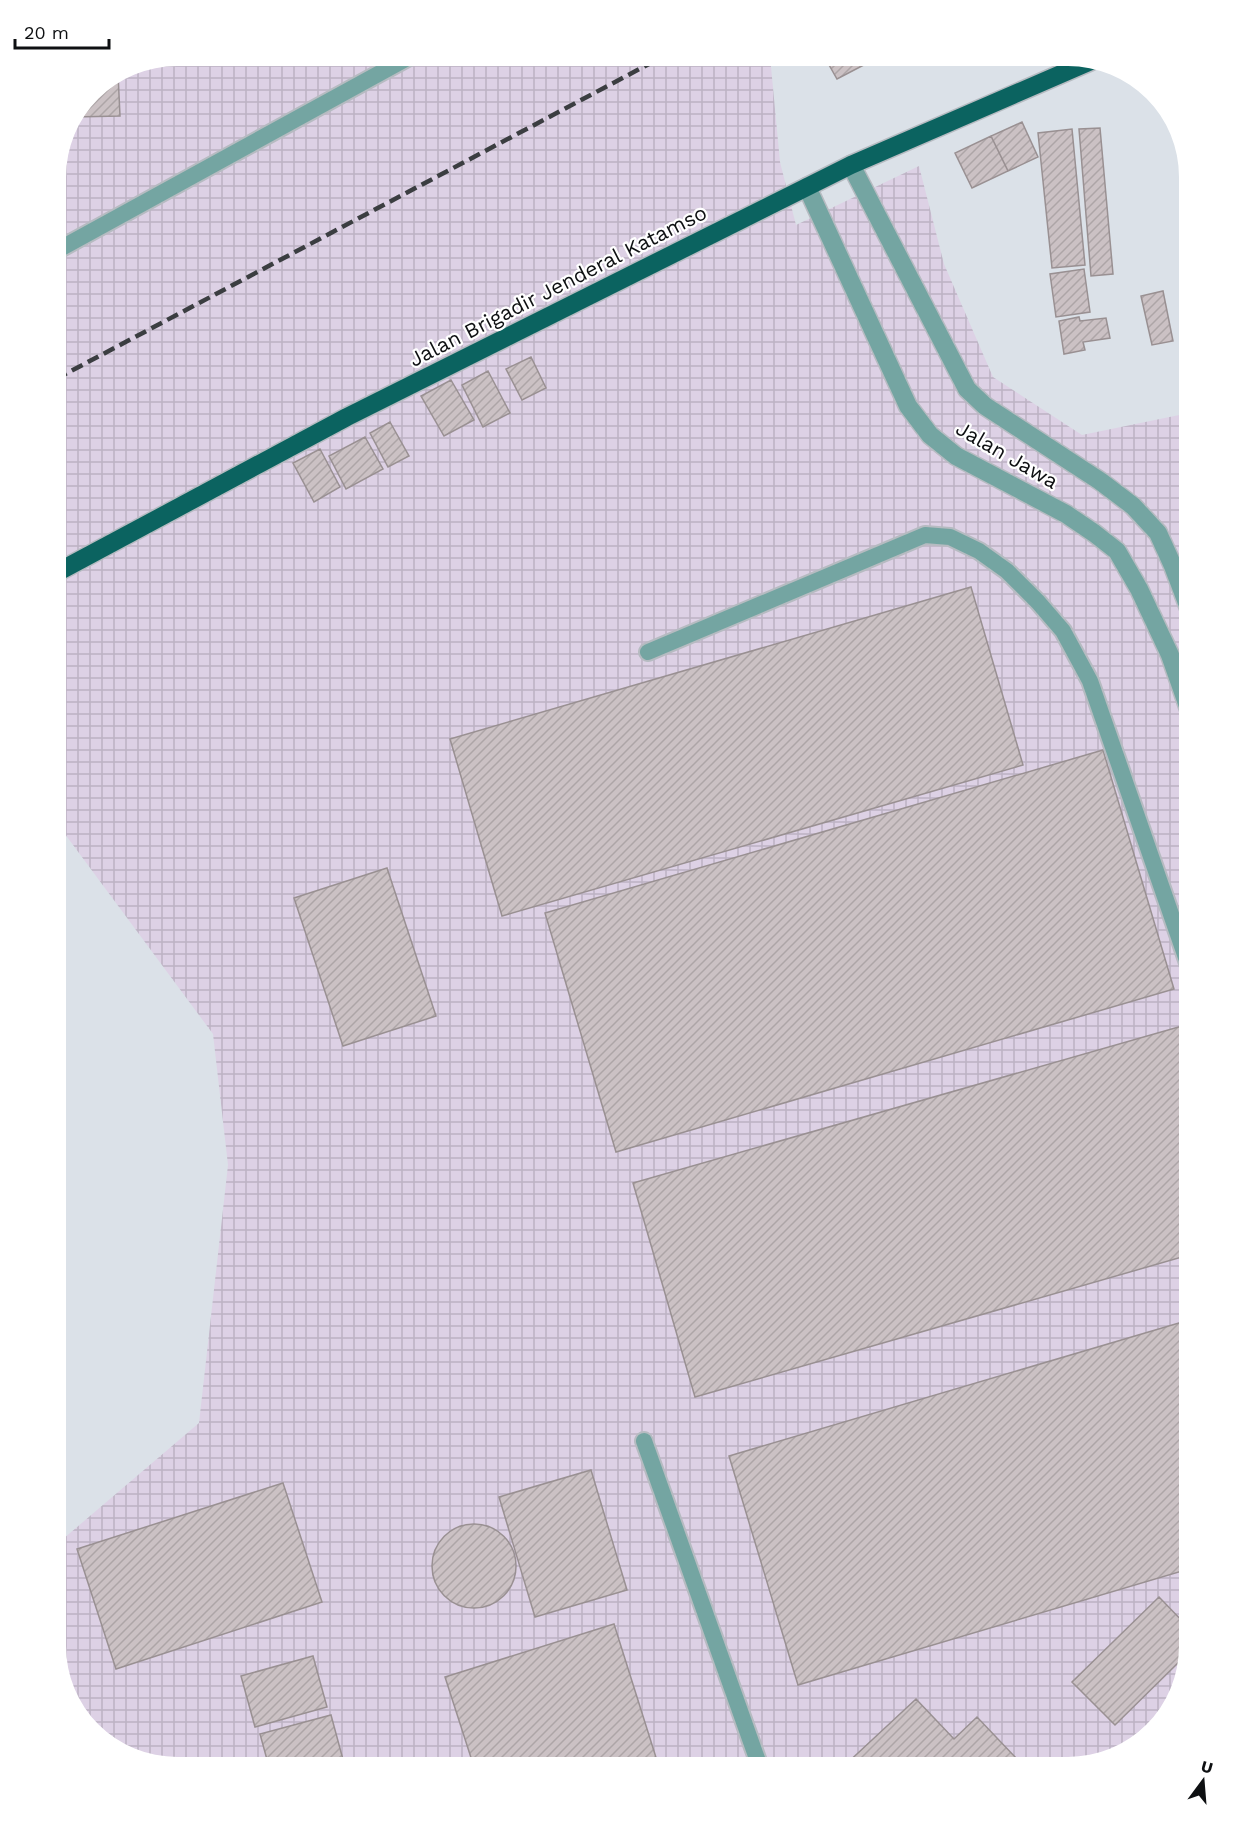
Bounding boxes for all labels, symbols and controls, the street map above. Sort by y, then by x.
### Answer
scale bar [15,12,110,50]
text: 20 m [24,22,69,43]
street label: Jalan Brigadir Jenderal Katamso [405,199,711,372]
street label: Jalan Jawa [952,415,1063,494]
north arrow [1173,1751,1233,1811]
text: U [1199,1756,1215,1778]

